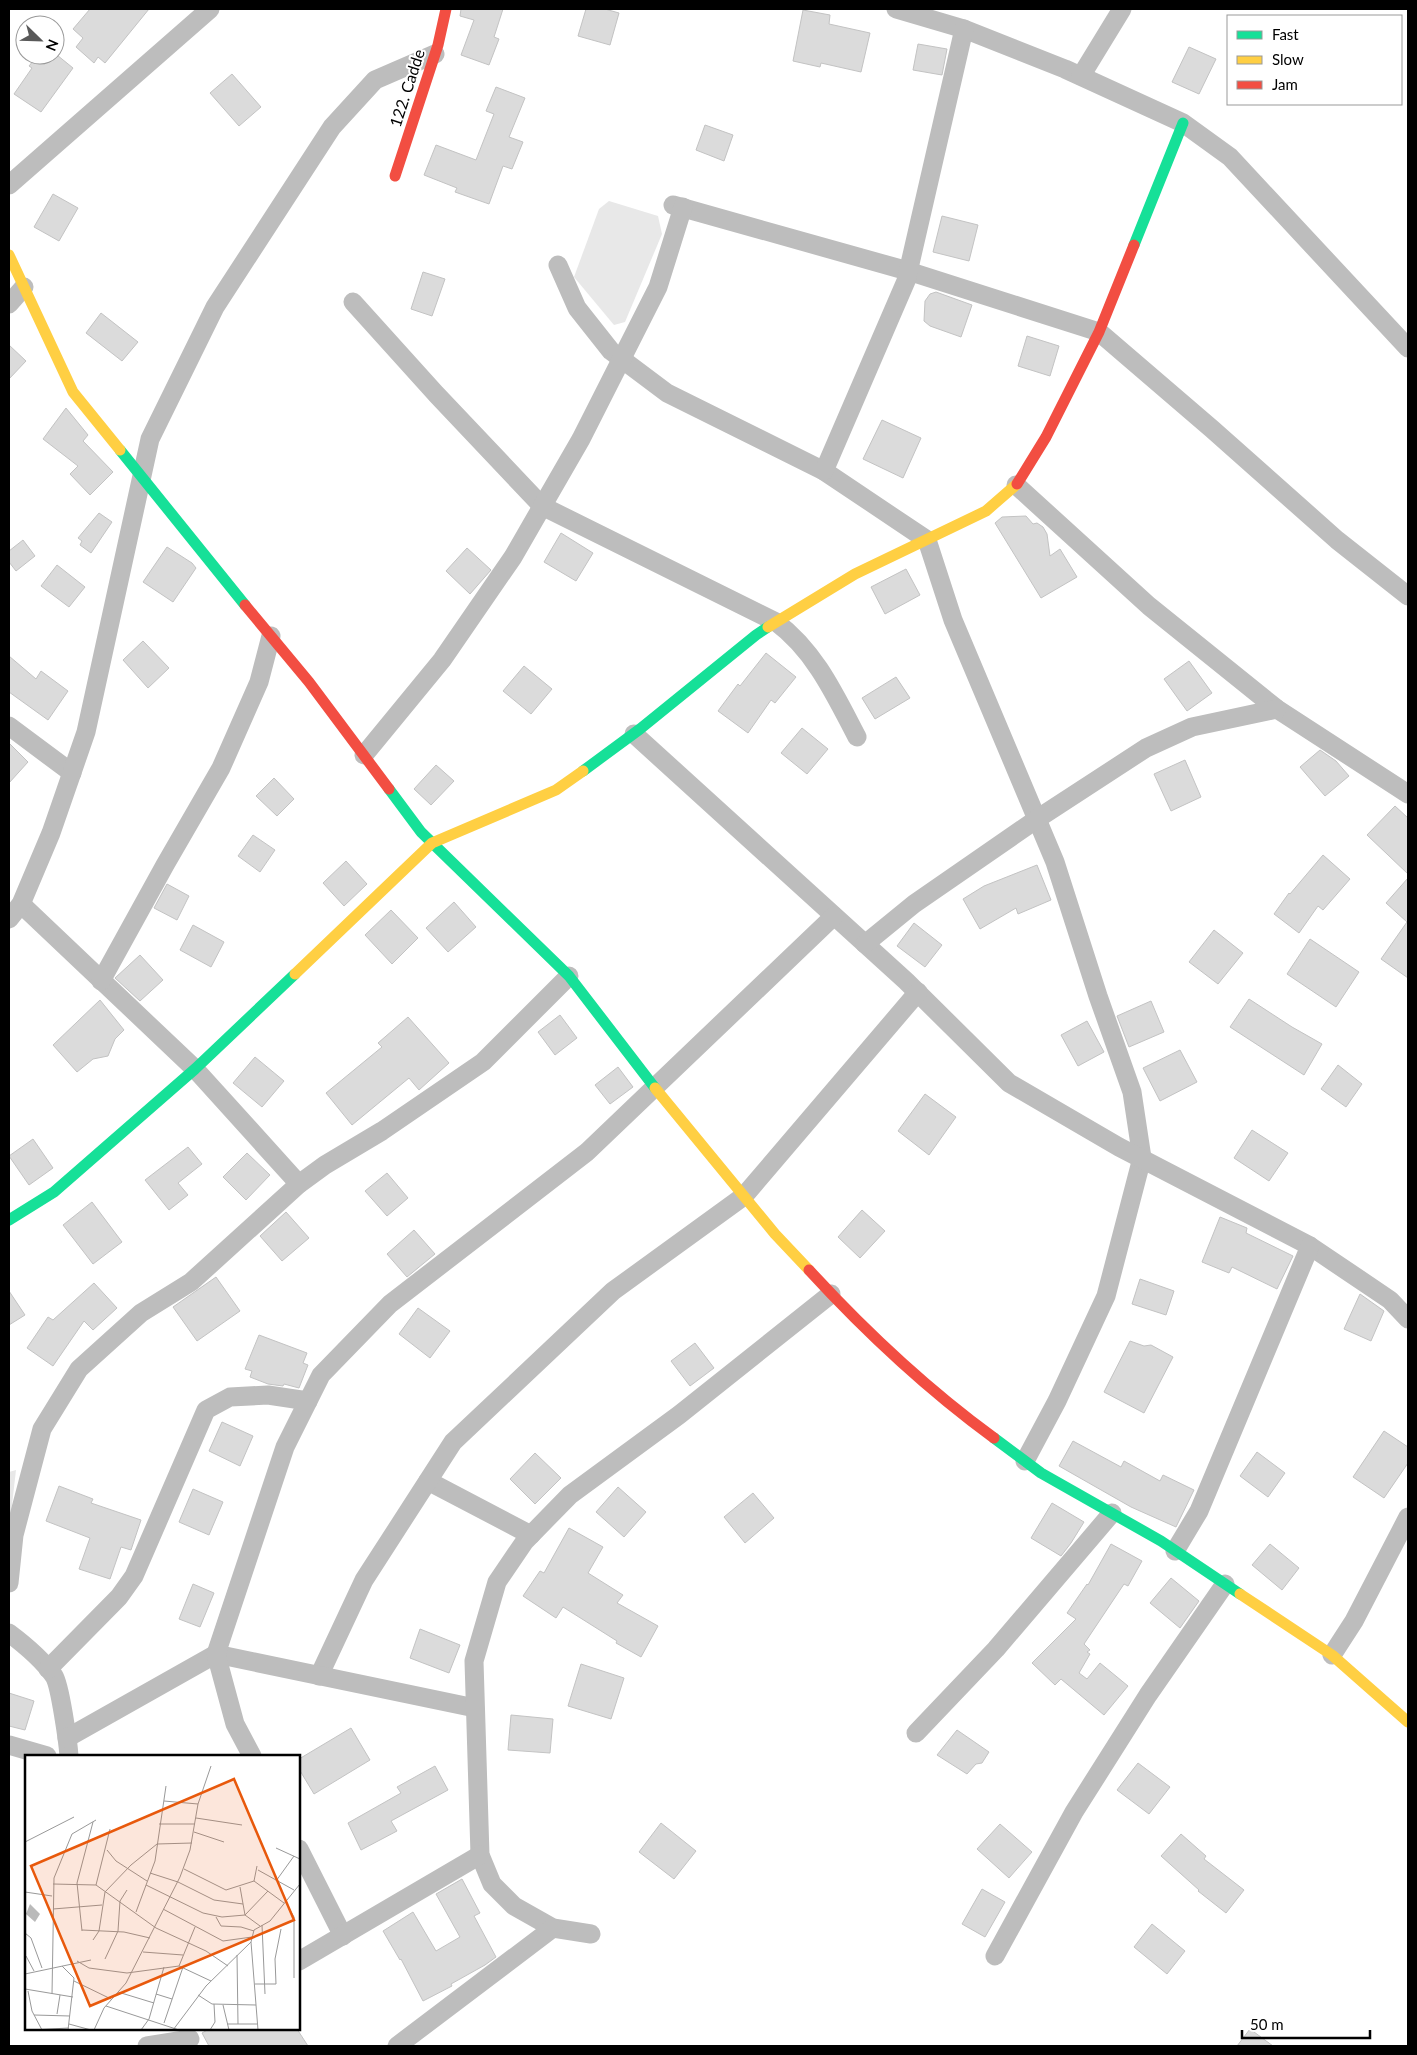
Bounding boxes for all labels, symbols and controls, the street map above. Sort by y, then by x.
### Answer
north arrow [15,15,65,65]
legend [1227,15,1402,105]
text: Fast [1272,25,1299,43]
text: N [42,37,62,54]
street label: 122. Cadde [385,47,428,129]
text: Slow [1272,50,1304,68]
text: Jam [1272,75,1298,93]
inset map [25,1755,300,2030]
scale bar [1242,2008,1370,2040]
text: 50 m [1250,2015,1284,2033]

